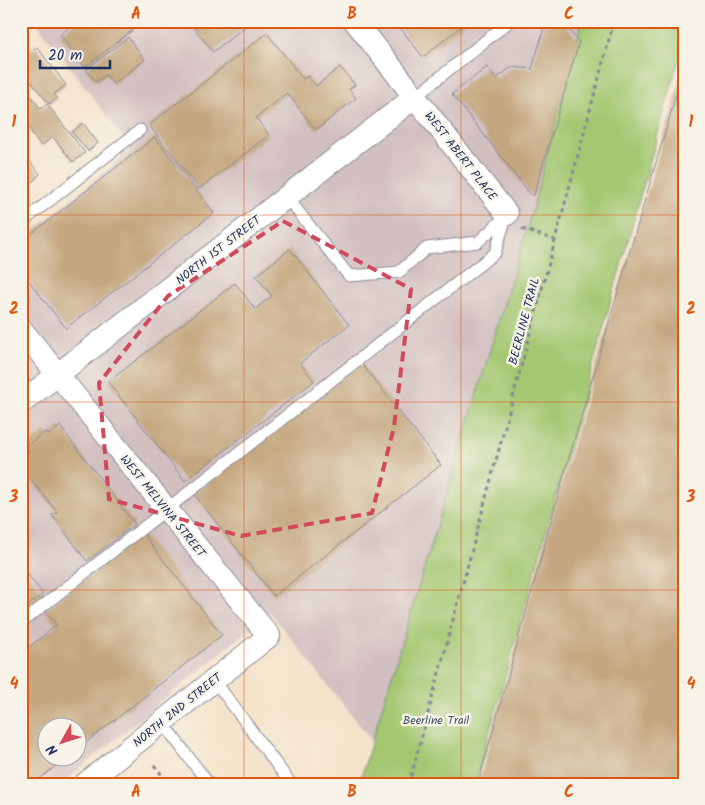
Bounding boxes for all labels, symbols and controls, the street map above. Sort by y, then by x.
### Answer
text: A [131,2,141,27]
text: B [347,2,357,27]
text: C [564,2,574,27]
scale bar [40,38,110,70]
text: 20 m [48,44,82,68]
street label: WEST ABERT PLACE [420,108,502,206]
text: 1 [12,110,17,135]
text: 1 [689,110,694,135]
street label: NORTH 1ST STREET [172,210,266,290]
street label: BEERLINE TRAIL [504,275,545,367]
text: 2 [9,297,19,322]
text: 2 [686,297,696,322]
street label: WEST MELVINA STREET [115,451,211,563]
text: 3 [9,485,19,510]
text: 3 [686,485,696,510]
street label: NORTH 2ND STREET [129,668,227,752]
text: 4 [10,672,19,697]
text: 4 [687,672,696,697]
park label: Beerline Trail [403,711,469,730]
north arrow [38,718,88,768]
text: N [41,739,64,760]
text: A [131,780,141,805]
text: B [347,780,357,805]
text: C [564,780,574,805]

